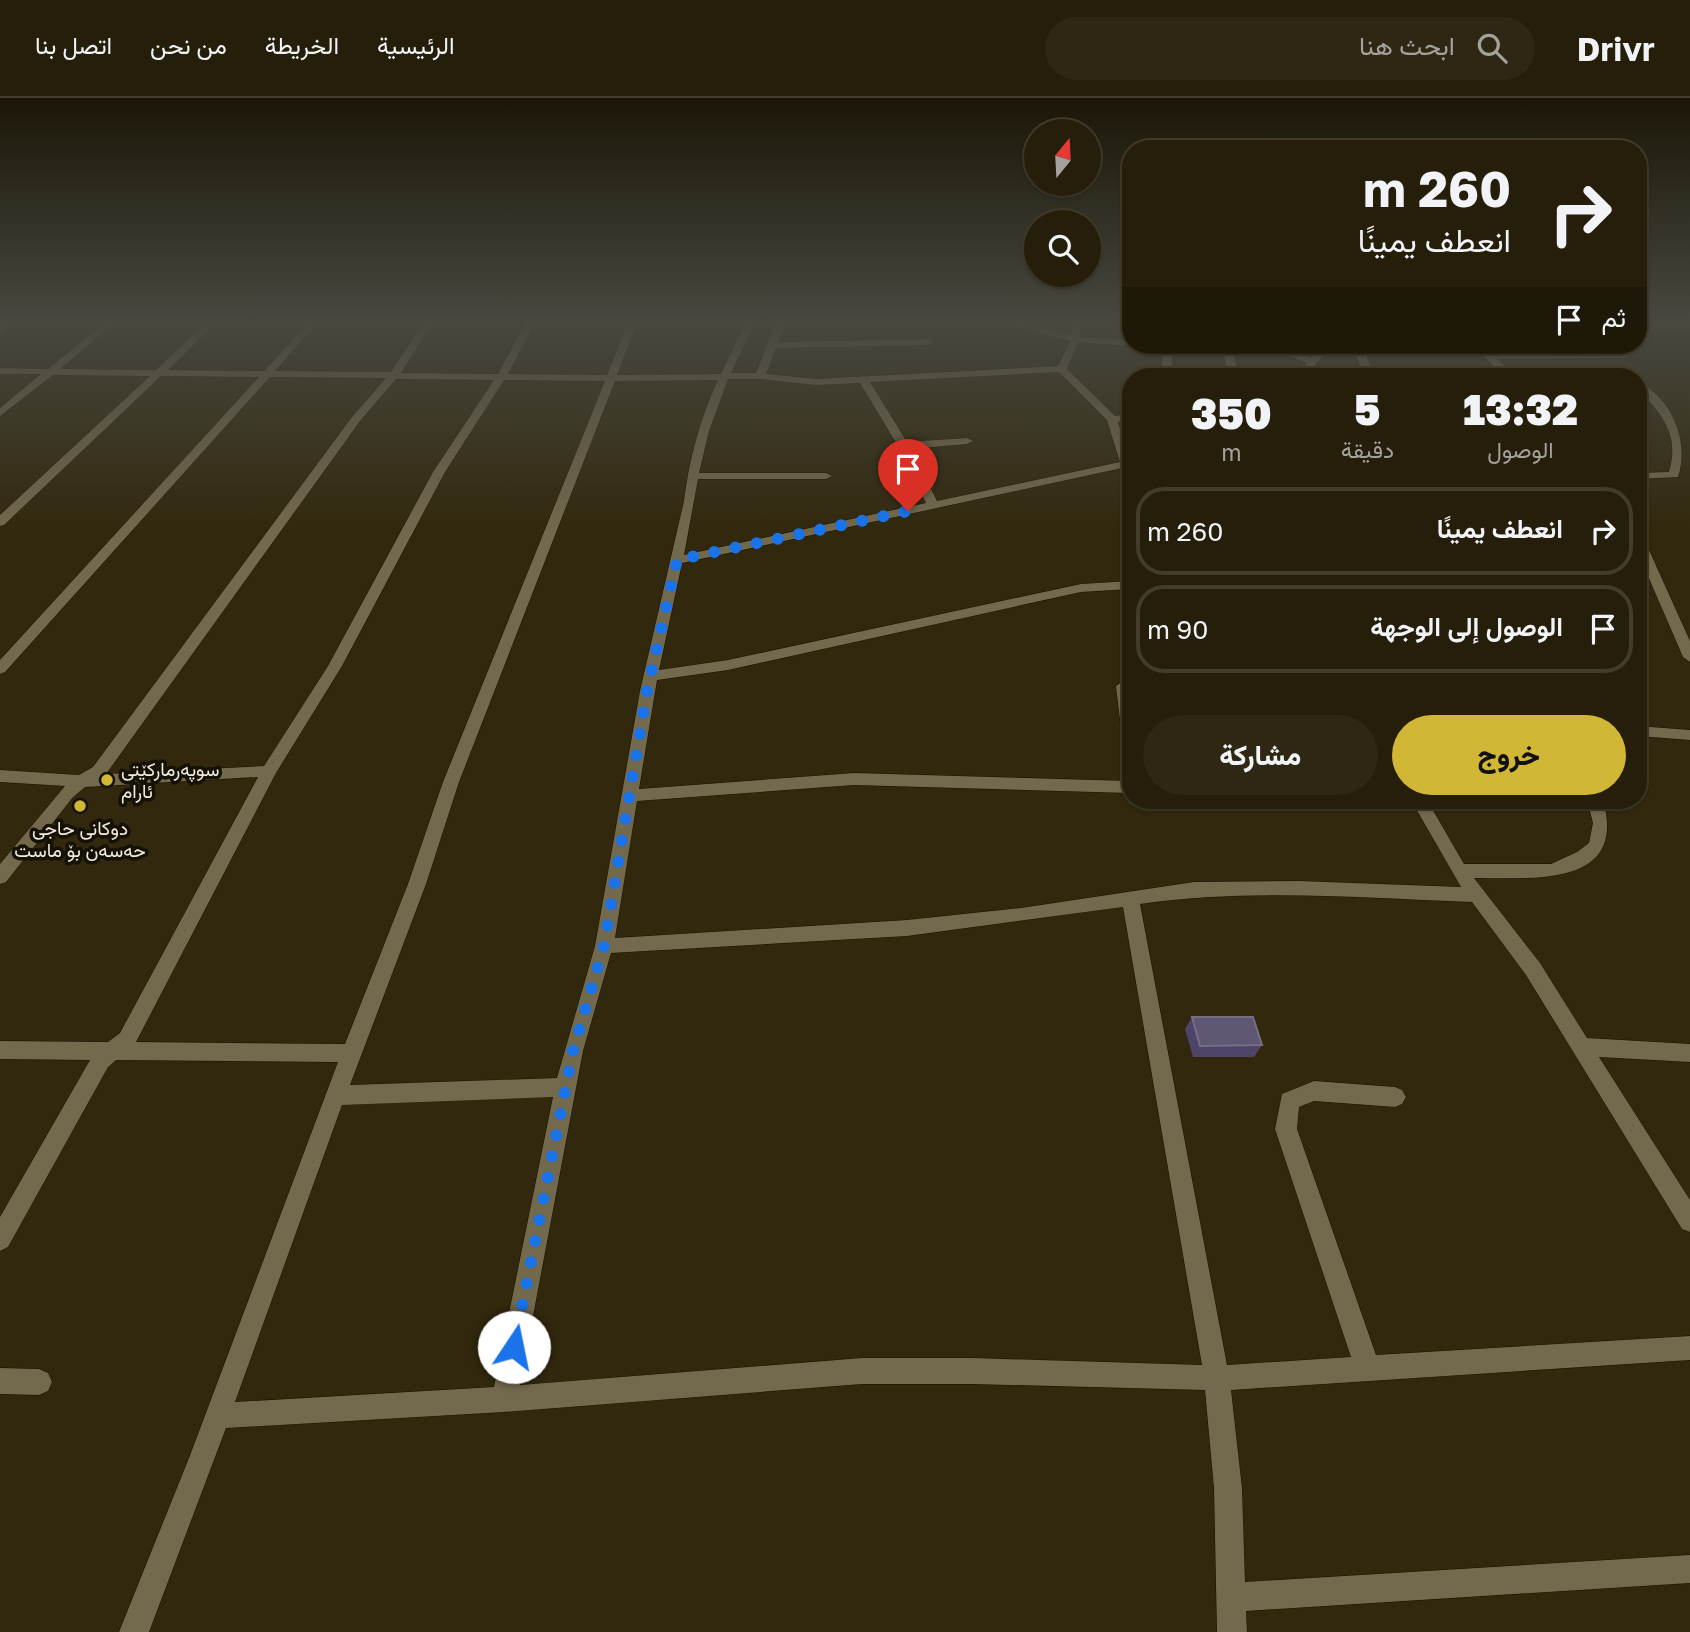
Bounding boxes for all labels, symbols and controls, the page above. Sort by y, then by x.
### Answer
search box [1045,17,1535,80]
icon: search [1473,29,1511,67]
text: Drivr [1577,29,1655,68]
text: اتصل بنا [35,30,112,59]
text: من نحن [150,30,227,59]
text: الخريطة [265,30,339,59]
text: الرئيسية [377,30,455,59]
text: ابحث هنا [1359,30,1455,61]
north arrow [1024,119,1101,196]
map controls [1024,119,1101,287]
text: 260 m [1363,159,1511,218]
icon: right [1535,168,1626,259]
button: search [1024,210,1101,287]
text: انعطف يمينًا [1358,221,1511,259]
icon: arrive [1550,301,1588,339]
text: ثم [1602,302,1626,333]
text: 5 [1354,384,1381,434]
text: 13:32 [1463,384,1578,434]
text: 350 [1191,388,1272,438]
text: دقيقة [1341,435,1394,463]
text: الوصول [1487,435,1554,463]
text: m [1221,438,1242,466]
pin [878,439,938,511]
icon: arrive [889,450,927,488]
icon: right [1584,512,1622,550]
text: انعطف يمينًا [1437,513,1563,544]
text: 260 m [1147,516,1223,547]
icon: arrive [1584,610,1622,648]
text: الوصول إلى الوجهة [1370,611,1563,642]
text: 90 m [1147,614,1208,645]
button: مشاركة [1143,715,1378,795]
button: خروج [1392,715,1626,795]
place label: سوپەرمارکێتی ئارام [121,757,220,804]
marker: سوپەرمارکێتی ئارام [99,772,115,788]
marker: دوکانی حاجی حەسەن بۆ ماست [72,798,88,814]
place label: دوکانی حاجی حەسەن بۆ ماست [14,816,146,862]
position arrow [477,1310,551,1384]

